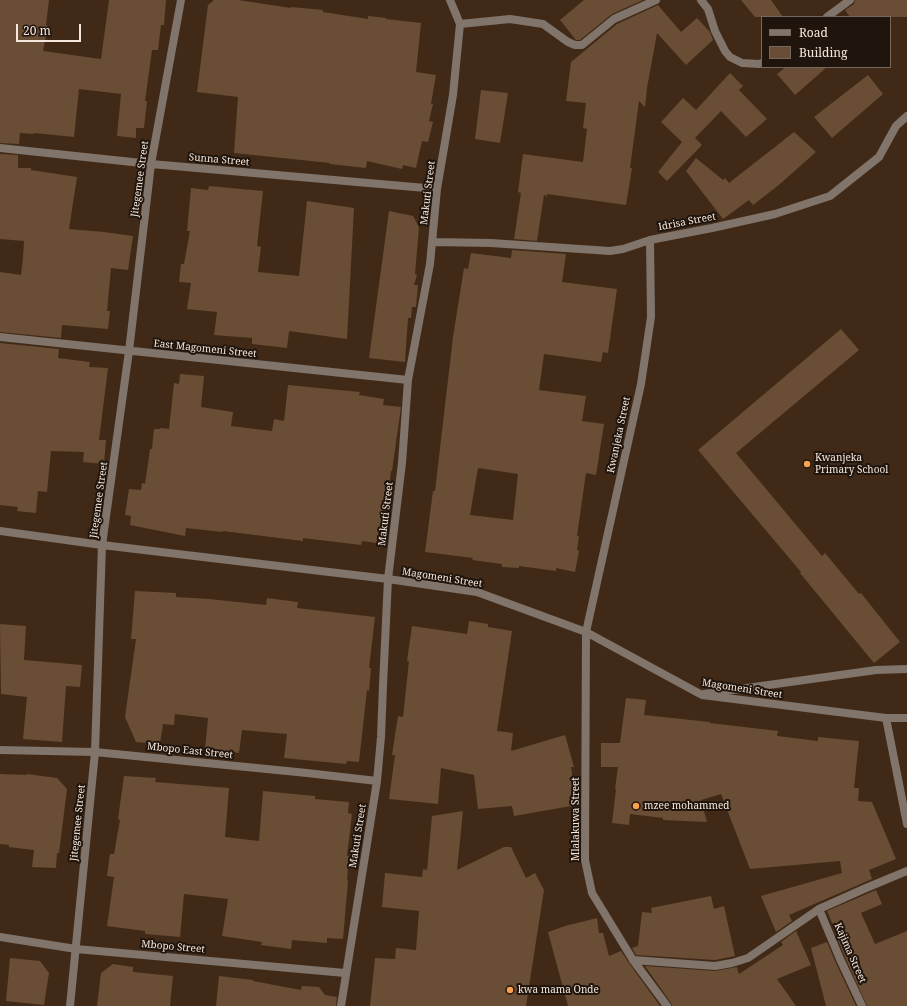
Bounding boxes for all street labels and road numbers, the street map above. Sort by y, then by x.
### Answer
street label: Jitegemee Street [129,140,151,218]
street label: Sunna Street [188,151,250,169]
street label: Makuti Street [418,160,438,226]
street label: Idrisa Street [657,211,717,233]
street label: East Magomeni Street [153,338,257,360]
street label: Kwanjeka Street [605,396,633,474]
street label: Jitegemee Street [88,461,110,539]
street label: Makuti Street [376,481,396,547]
street label: Magomeni Street [401,566,483,590]
street label: Magomeni Street [701,677,783,701]
street label: Mbopo East Street [147,741,233,761]
street label: Mlalakuwa Street [570,777,582,861]
street label: Jitegemee Street [68,784,88,862]
street label: Makuti Street [347,803,369,869]
street label: Kajima Street [831,921,869,985]
street label: Mbopo Street [141,938,205,956]

